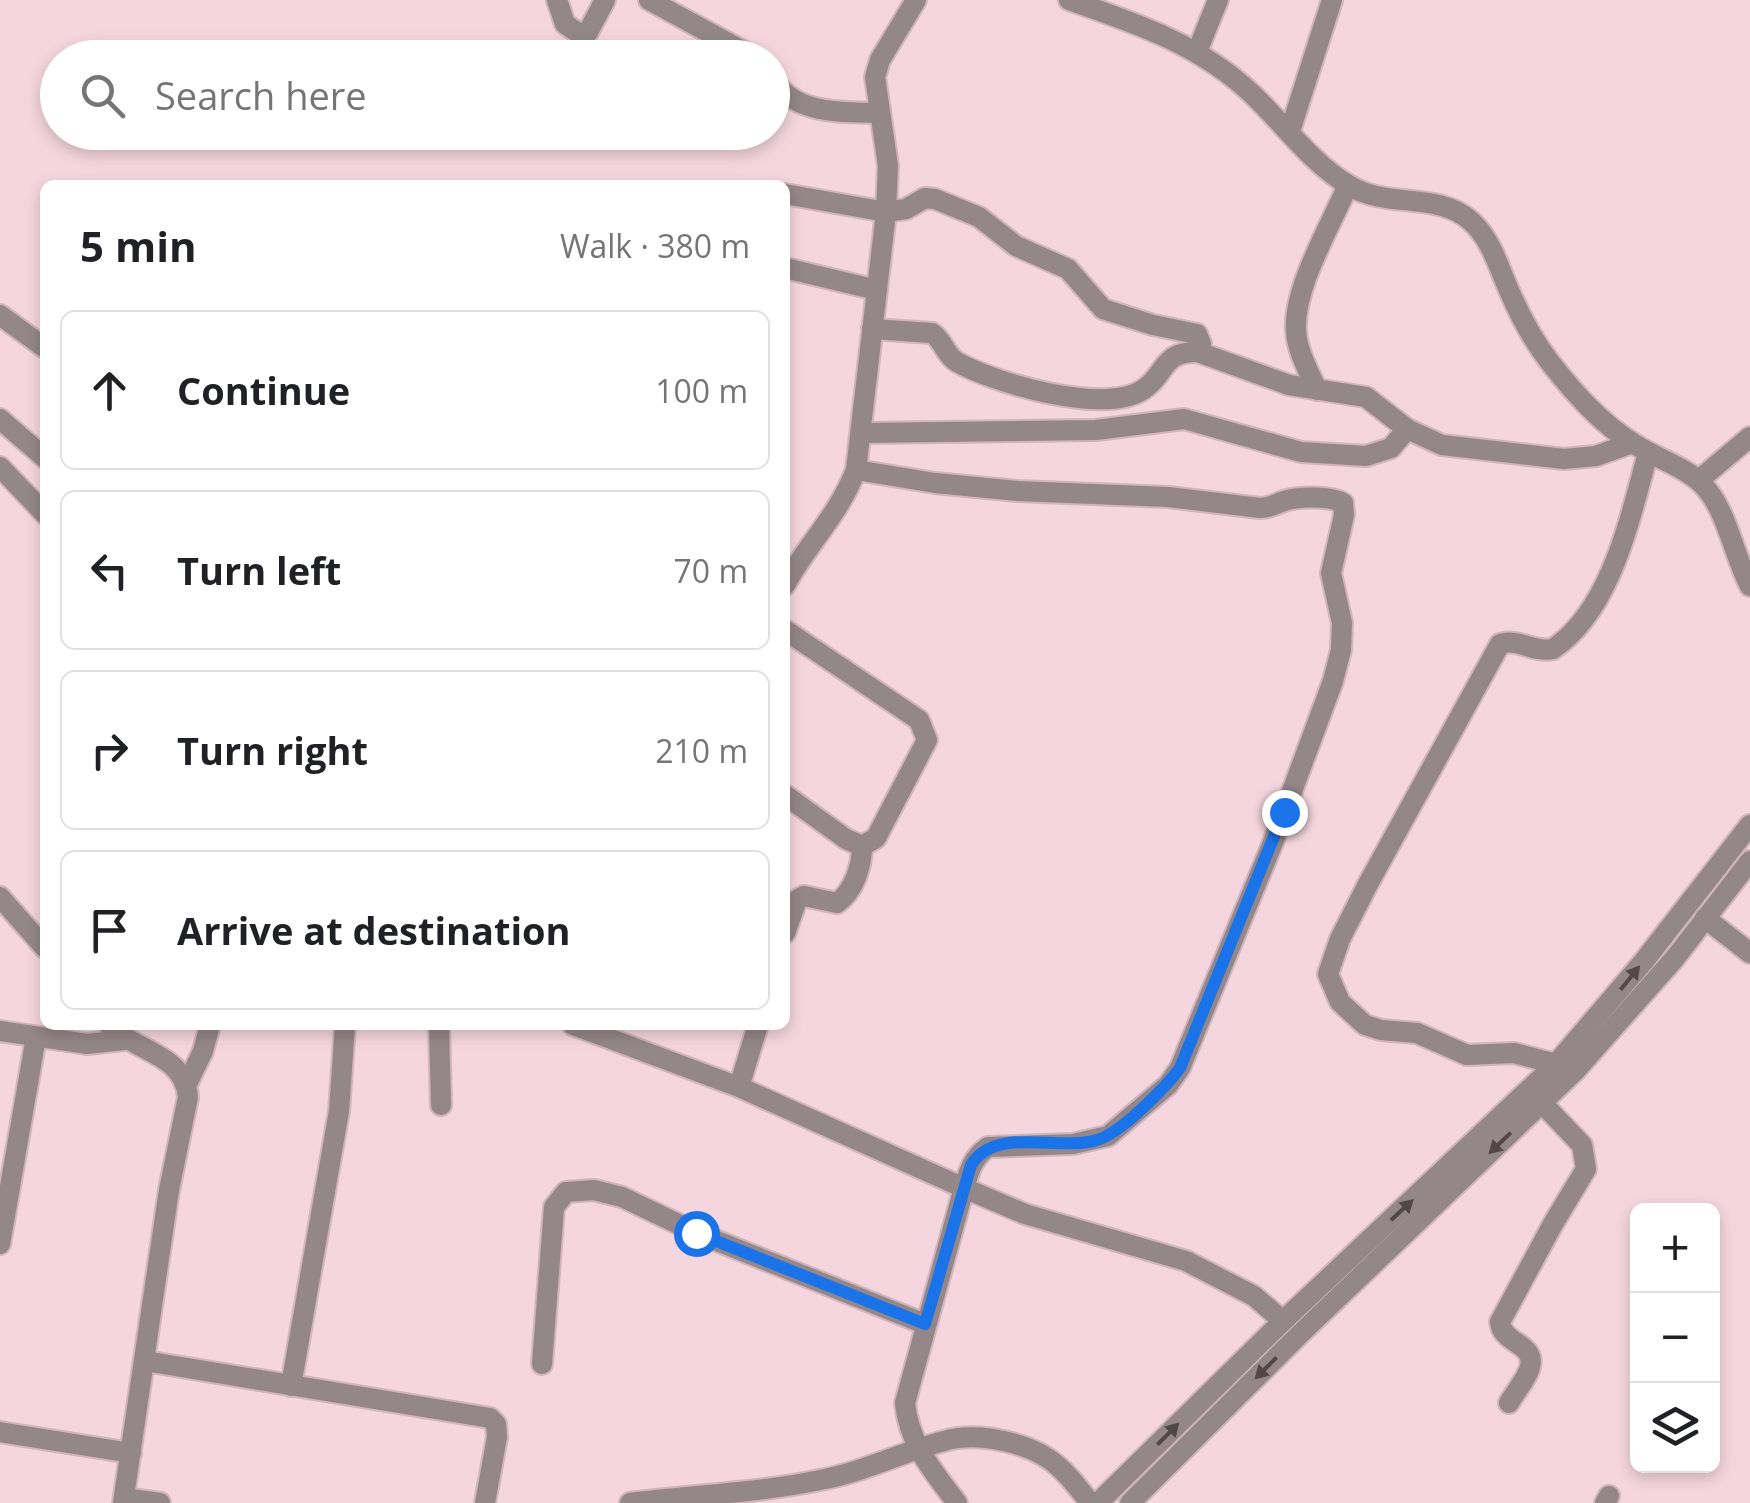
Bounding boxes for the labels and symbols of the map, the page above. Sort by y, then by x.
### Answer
route end [1262,790,1308,836]
one-way arrow [1619,966,1640,991]
one-way arrow [1488,1131,1512,1154]
one-way arrow [1390,1199,1414,1222]
route start [674,1211,720,1257]
one-way arrow [1254,1356,1278,1380]
one-way arrow [1155,1423,1179,1447]

